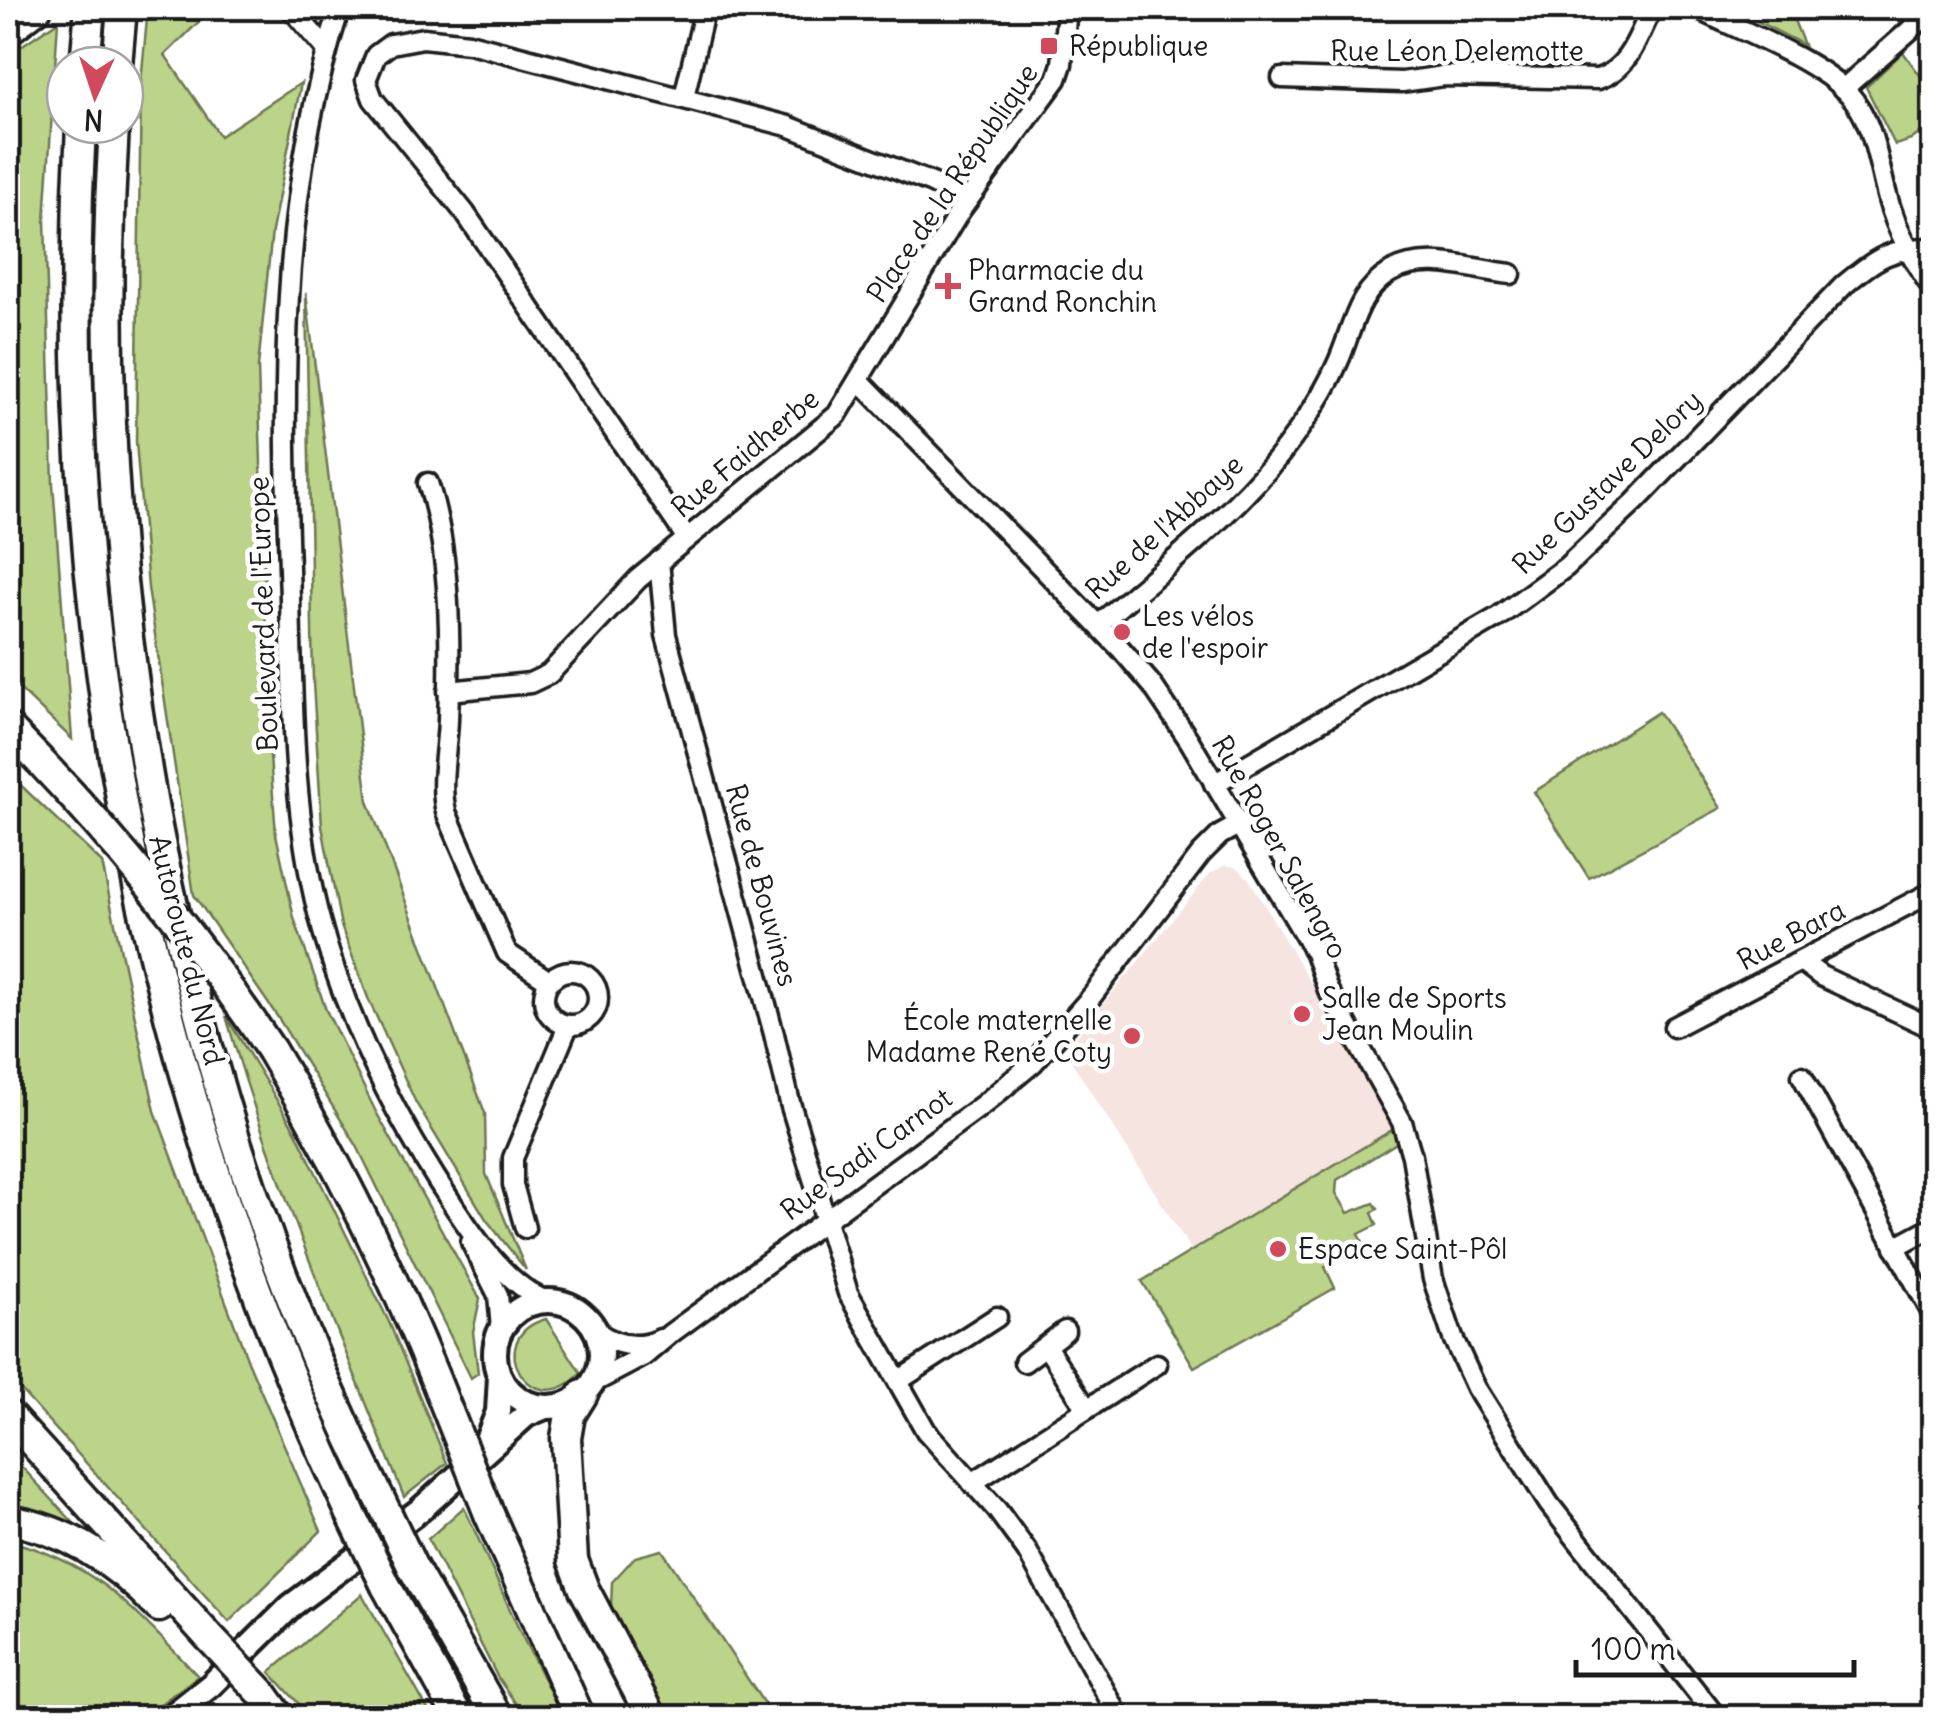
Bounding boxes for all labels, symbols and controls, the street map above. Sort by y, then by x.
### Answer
place label: République [1069,28,1208,64]
street label: Rue Léon Delemotte [1330,33,1584,69]
marker: République [1038,35,1060,57]
north arrow [45,45,145,145]
street label: Place de la République [859,57,1045,309]
text: N [83,101,104,138]
place label: Pharmacie du Grand Ronchin [968,252,1157,320]
marker: Pharmacie du Grand Ronchin [937,275,959,297]
street label: Rue Faidherbe [664,381,826,525]
street label: Rue Gustave Delory [1505,382,1709,582]
street label: Rue de l'Abbaye [1078,447,1250,607]
street label: Boulevard de l'Europe [240,476,286,752]
place label: Les vélos de l'espoir [1142,598,1268,666]
marker: Les vélos de l'espoir [1111,621,1133,643]
street label: Rue Roger Salengro [1204,729,1356,965]
street label: Rue de Bouvines [718,780,806,990]
street label: Autoroute du Nord [141,831,233,1069]
street label: Rue Bara [1731,892,1851,978]
place label: Salle de Sports Jean Moulin [1322,980,1507,1048]
place label: École maternelle Madame René Coty [866,1001,1112,1070]
marker: Salle de Sports Jean Moulin [1291,1003,1313,1025]
marker: École maternelle Madame René Coty [1121,1025,1143,1047]
street label: Rue Sadi Carnot [773,1080,959,1228]
place label: Espace Saint-Pôl [1298,1231,1507,1267]
marker: Espace Saint-Pôl [1267,1238,1289,1260]
scale bar [1576,1615,1854,1677]
text: 100 m [1591,1630,1676,1668]

